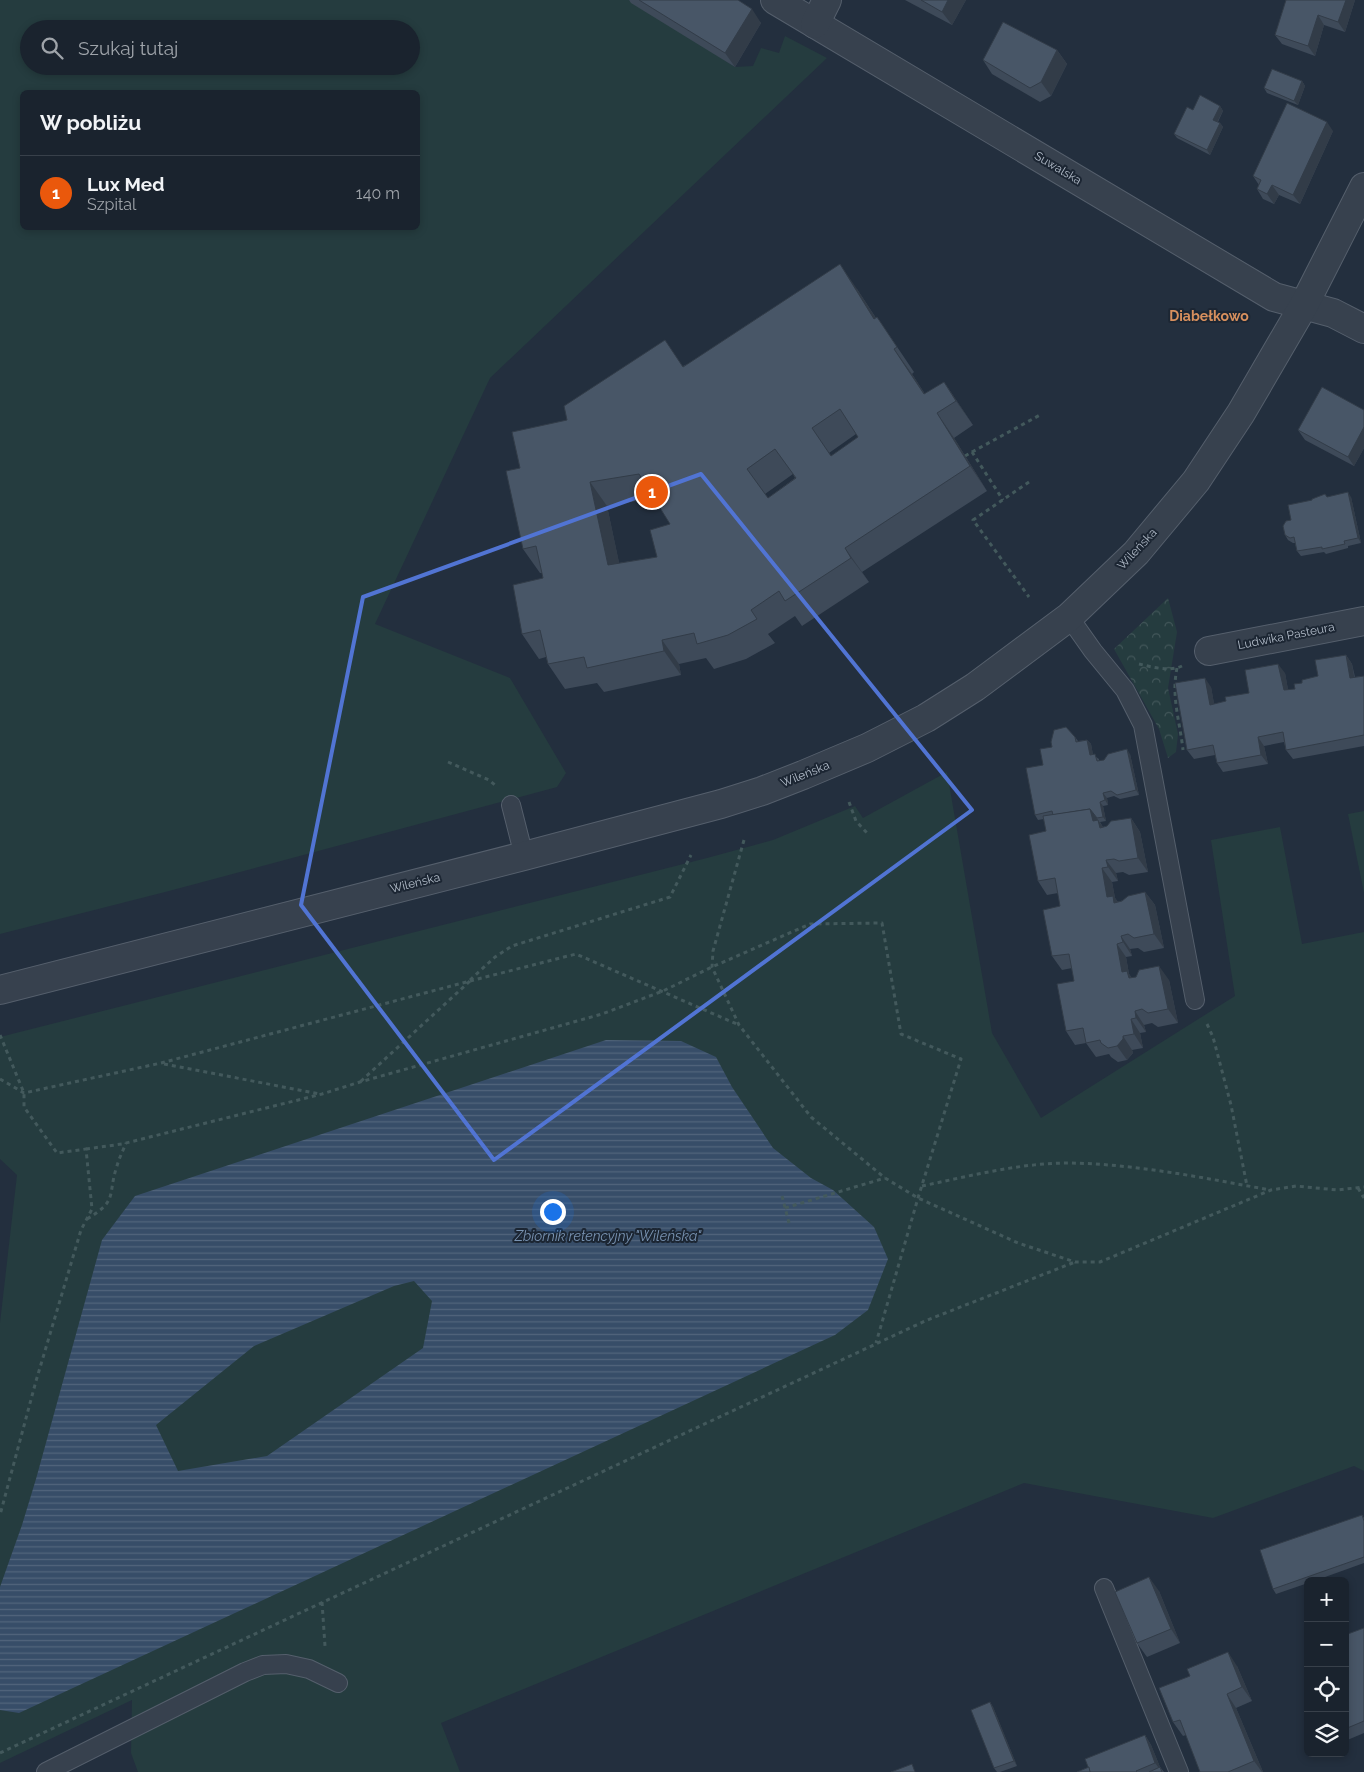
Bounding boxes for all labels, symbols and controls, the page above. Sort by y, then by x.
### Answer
search box [20,20,420,75]
icon: search [38,34,66,62]
text: Szukaj tutaj [78,37,178,59]
text: W pobliżu [40,110,141,135]
street label: Suwalska [1032,148,1084,188]
text: Lux Med [87,173,164,195]
text: 1 [52,184,60,203]
text: 140 m [356,184,400,203]
text: Szpital [87,195,136,214]
district label: Diabełkowo [1169,308,1249,324]
pin: 1 [636,473,668,511]
street label: Wileńska [1114,526,1160,572]
street label: Ludwika Pasteura [1236,620,1336,652]
street label: Wileńska [779,758,831,790]
street label: Wileńska [388,870,442,896]
your location [540,1199,566,1225]
water label: Zbiornik retencyjny "Wileńska" [514,1228,702,1244]
map controls [1304,1577,1349,1757]
button: + [1304,1577,1349,1622]
button: − [1304,1622,1349,1667]
button: locate [1304,1667,1349,1712]
button: layers [1304,1712,1349,1757]

